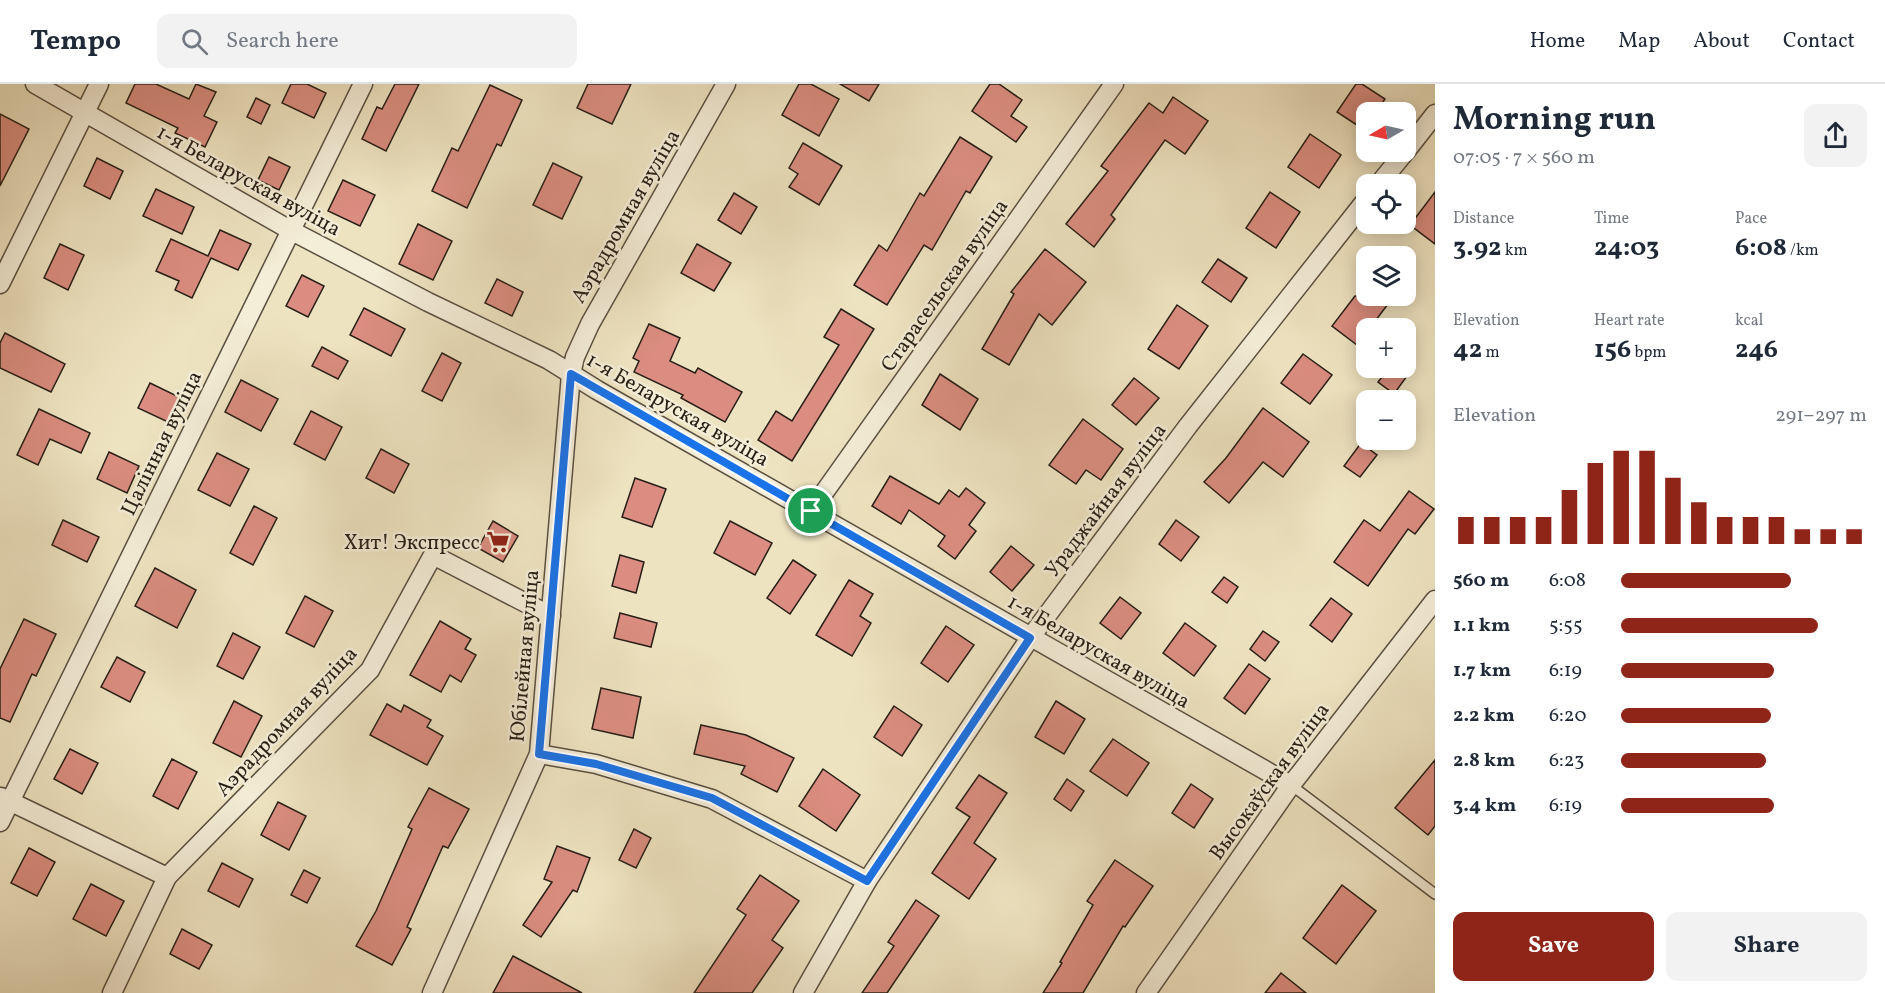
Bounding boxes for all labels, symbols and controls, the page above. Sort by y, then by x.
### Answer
search box [157,14,577,68]
text: Tempo [30,22,121,61]
icon: search [178,25,211,58]
text: Search here [226,26,339,57]
text: Home [1530,27,1585,56]
text: Map [1618,27,1660,56]
text: About [1693,27,1750,56]
text: Contact [1783,27,1855,56]
text: Morning run [1453,98,1656,144]
north arrow [1356,102,1416,162]
map controls [1356,102,1416,450]
button: share [1804,104,1867,167]
street label: 1-я Беларуская вуліца [151,119,346,244]
street label: Аэрадромная вуліца [565,125,688,309]
text: 07:05 · 7 × 560 m [1453,144,1595,172]
button: locate [1356,174,1416,234]
street label: Старасельская вуліца [875,194,1016,378]
text: Distance [1453,208,1514,230]
text: Time [1594,208,1629,230]
text: Pace [1735,208,1767,230]
text: 3.92 [1453,230,1502,266]
text: 24:03 [1594,230,1659,266]
text: 6:08 [1735,230,1787,266]
text: km [1502,240,1528,262]
text: /km [1787,240,1819,262]
button: layers [1356,246,1416,306]
text: Elevation [1453,310,1520,332]
text: Heart rate [1594,310,1665,332]
text: kcal [1735,310,1763,332]
button: + [1356,318,1416,378]
text: 42 [1453,332,1482,368]
text: 156 [1594,332,1631,368]
text: 246 [1735,332,1778,368]
text: m [1482,342,1500,364]
text: bpm [1631,342,1667,364]
street label: 1-я Беларуская вуліца [581,346,774,475]
street label: Цалінная вуліца [115,366,210,521]
button: − [1356,390,1416,450]
text: Elevation [1453,402,1536,430]
text: 291–297 m [1775,402,1867,430]
street label: Ураджайная вуліца [1038,418,1174,584]
pin [785,485,836,536]
icon: arrive [794,494,827,527]
place label: Хит! Экспресс [344,529,480,558]
supermarket icon: Хит! Экспресс [485,529,511,555]
text: 560 m [1453,567,1509,595]
text: 6:08 [1549,567,1586,595]
street label: Юбілейная вуліца [504,569,547,744]
street label: 1-я Беларуская вуліца [1002,588,1195,717]
text: 1.1 km [1453,612,1510,640]
text: 5:55 [1549,612,1583,640]
street label: Аэрадромная вуліца [210,640,365,804]
text: 1.7 km [1453,657,1511,685]
text: 6:19 [1549,657,1582,685]
street label: Высокаўская вуліца [1203,697,1337,867]
text: 2.2 km [1453,702,1515,730]
text: 6:20 [1549,702,1586,730]
text: 2.8 km [1453,747,1515,775]
text: 6:23 [1549,747,1584,775]
text: 3.4 km [1453,792,1516,820]
text: 6:19 [1549,792,1582,820]
button: Save [1453,912,1654,981]
button: Share [1666,912,1867,981]

